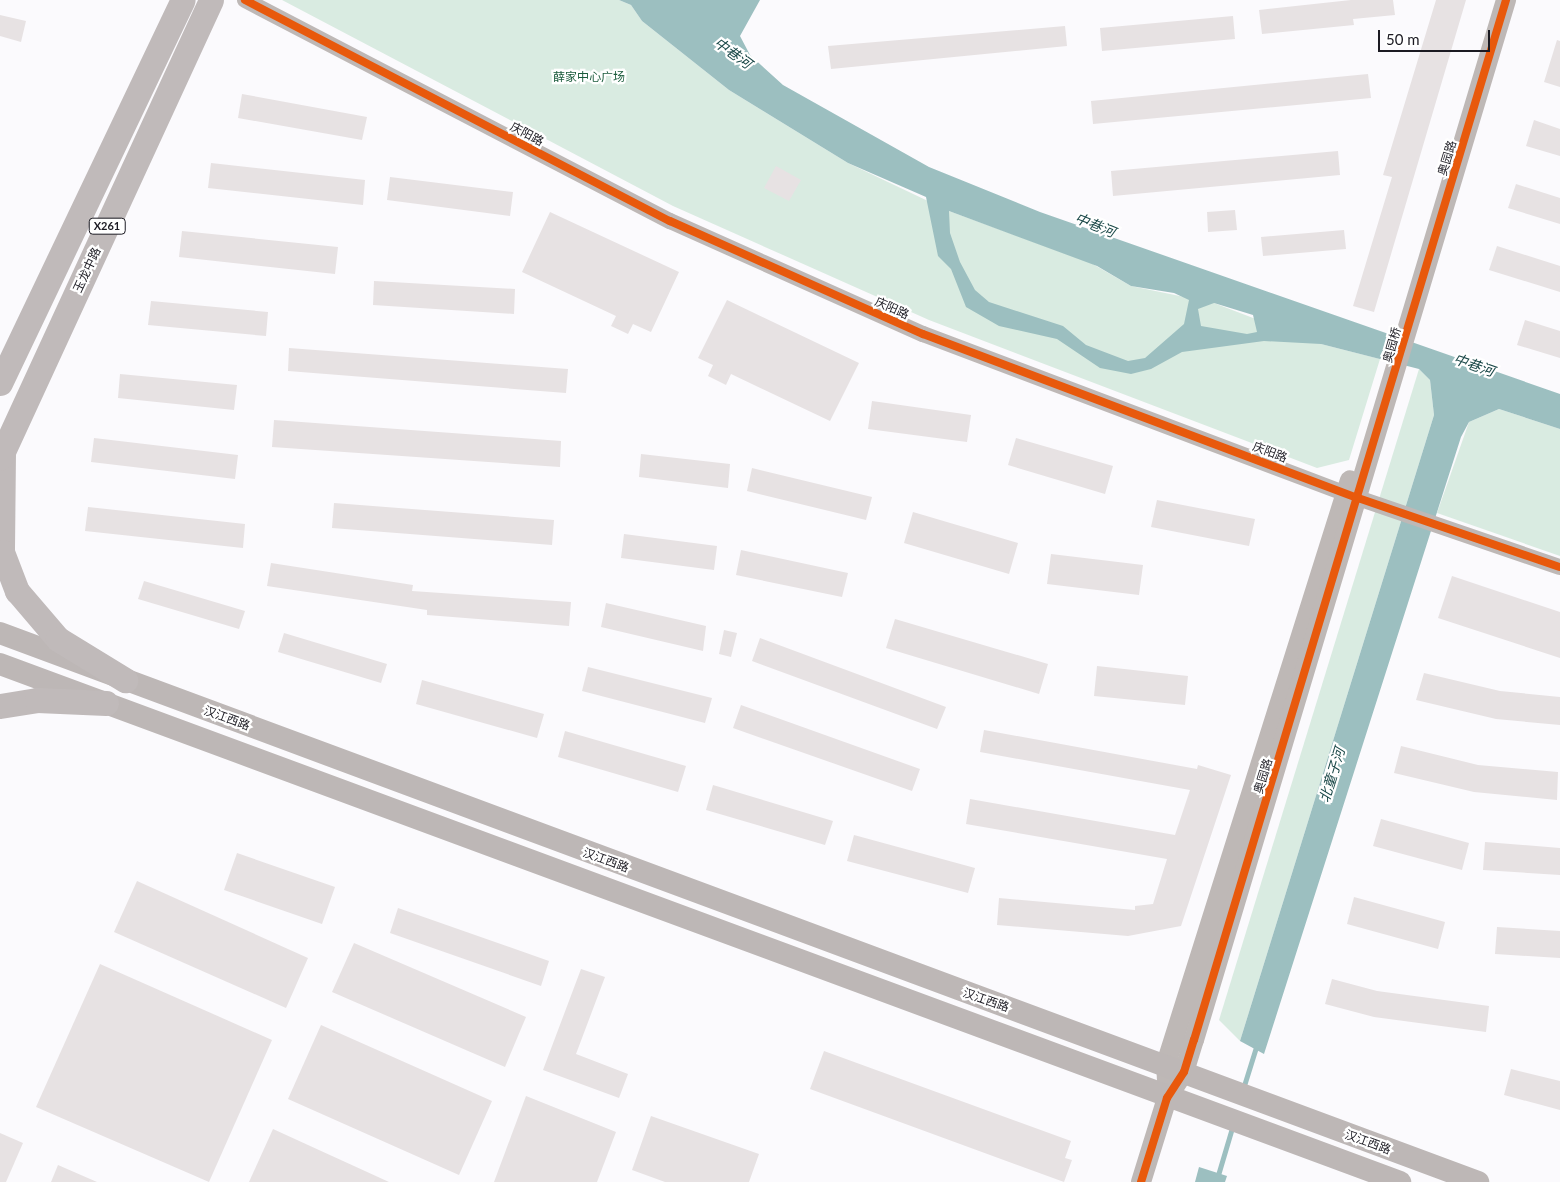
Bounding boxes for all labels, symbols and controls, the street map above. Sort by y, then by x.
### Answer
scale bar [1380,20,1492,52]
text: 50 m [1386,30,1420,48]
water label: 中巷河 [711,34,755,72]
park label: 薛家中心广场 [553,70,625,84]
street label: 庆阳路 [508,119,546,149]
street label: 奥园路 [1435,139,1459,177]
water label: 中巷河 [1072,209,1118,241]
road number: X261 [88,218,126,235]
street label: 玉龙中路 [70,245,104,295]
street label: 庆阳路 [873,294,911,322]
street label: 奥园桥 [1380,326,1404,364]
water label: 中巷河 [1451,350,1497,380]
street label: 庆阳路 [1251,439,1289,465]
street label: 汉江西路 [202,703,252,733]
water label: 北童子河 [1316,746,1348,804]
street label: 奥园路 [1251,757,1275,795]
street label: 汉江西路 [581,845,631,875]
street label: 汉江西路 [961,985,1011,1015]
street label: 汉江西路 [1343,1127,1393,1157]

